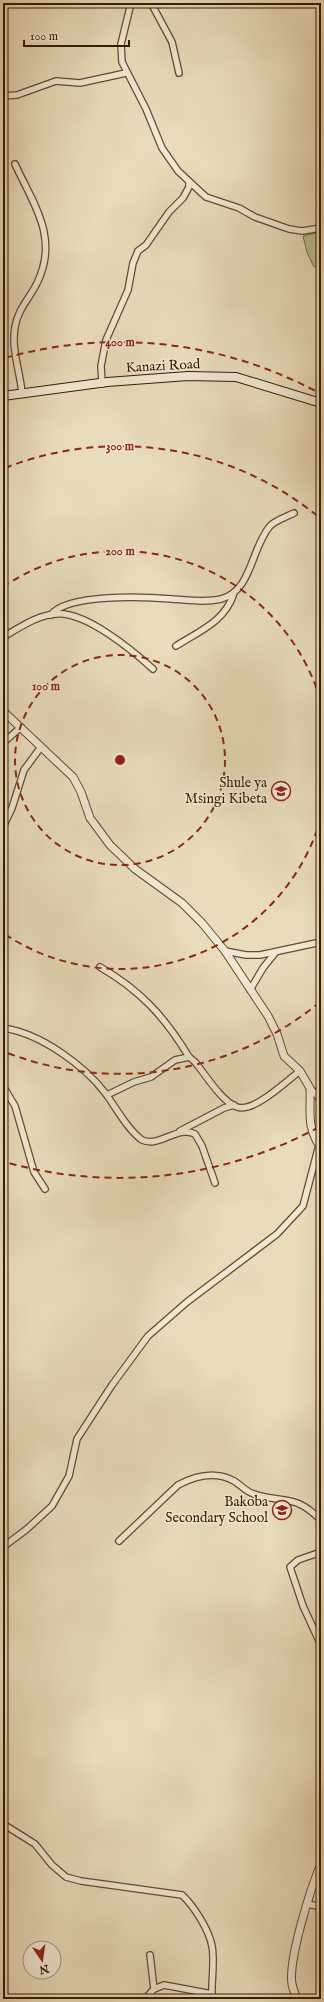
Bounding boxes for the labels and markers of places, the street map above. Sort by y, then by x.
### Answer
centre of rings [113,753,127,767]
place label: Shule ya Msingi Kibeta [185,774,268,808]
school or university icon: Shule ya Msingi Kibeta [270,780,292,802]
place label: Bakoba Secondary School [165,1493,269,1527]
school or university icon: Bakoba Secondary School [271,1499,293,1521]

